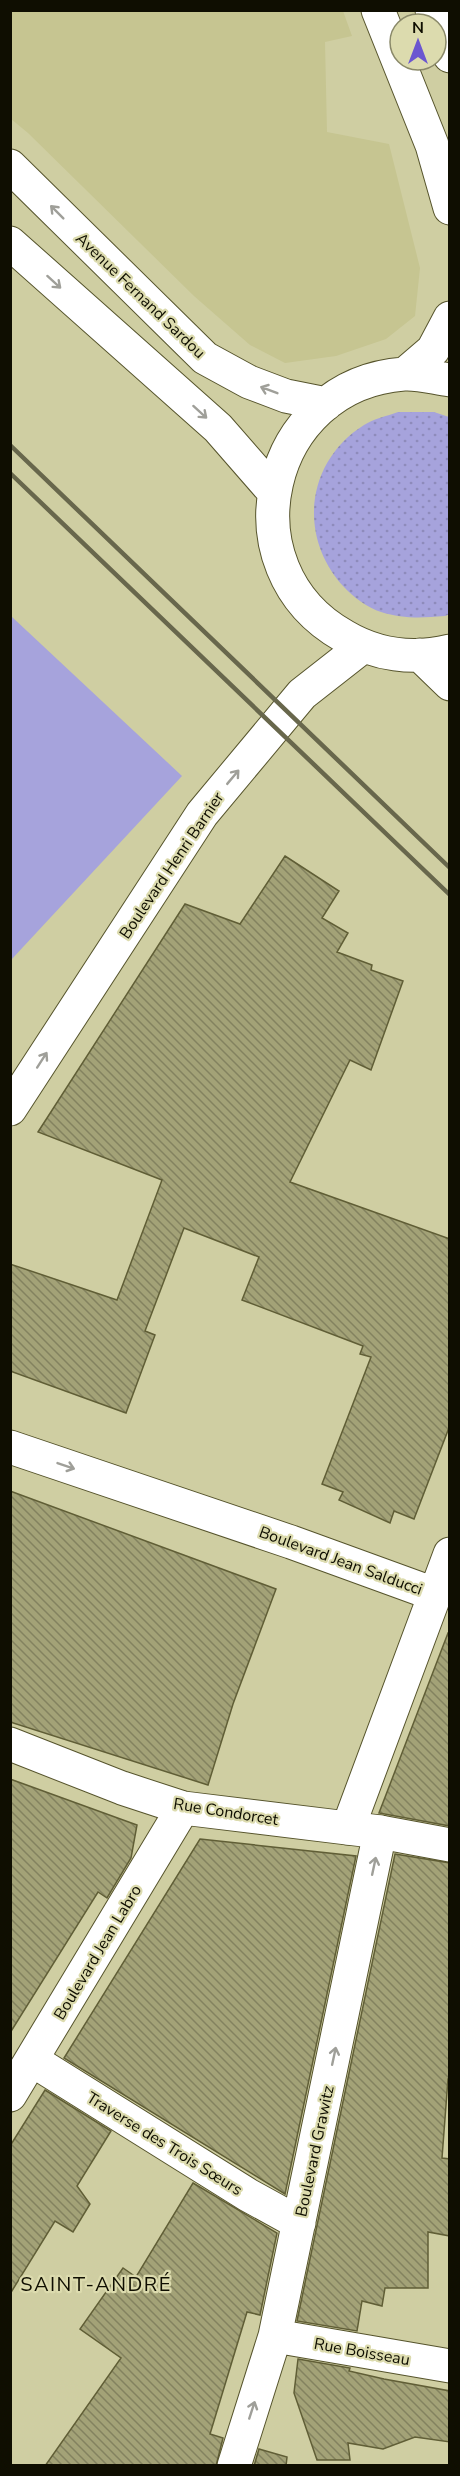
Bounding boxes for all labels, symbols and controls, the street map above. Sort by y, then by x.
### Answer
north arrow [388,12,448,72]
text: N [412,17,424,39]
one-way arrow [50,205,64,220]
street label: Avenue Fernand Sardou [71,228,210,364]
one-way arrow [46,275,61,289]
one-way arrow [260,383,279,394]
one-way arrow [192,405,207,419]
one-way arrow [227,769,240,785]
street label: Boulevard Henri Barnier [114,788,229,943]
one-way arrow [37,1052,49,1069]
one-way arrow [56,1461,75,1472]
street label: Boulevard Jean Salducci [256,1521,425,1601]
street label: Rue Condorcet [172,1793,280,1831]
one-way arrow [369,1856,380,1876]
street label: Boulevard Jean Labro [49,1881,147,2024]
one-way arrow [329,2047,340,2067]
street label: Boulevard Grawitz [290,2084,340,2219]
street label: Traverse des Trois Sœurs [82,2087,247,2201]
district label: SAINT-ANDRÉ [20,2271,172,2298]
street label: Rue Boisseau [312,2333,412,2371]
one-way arrow [247,2401,258,2420]

